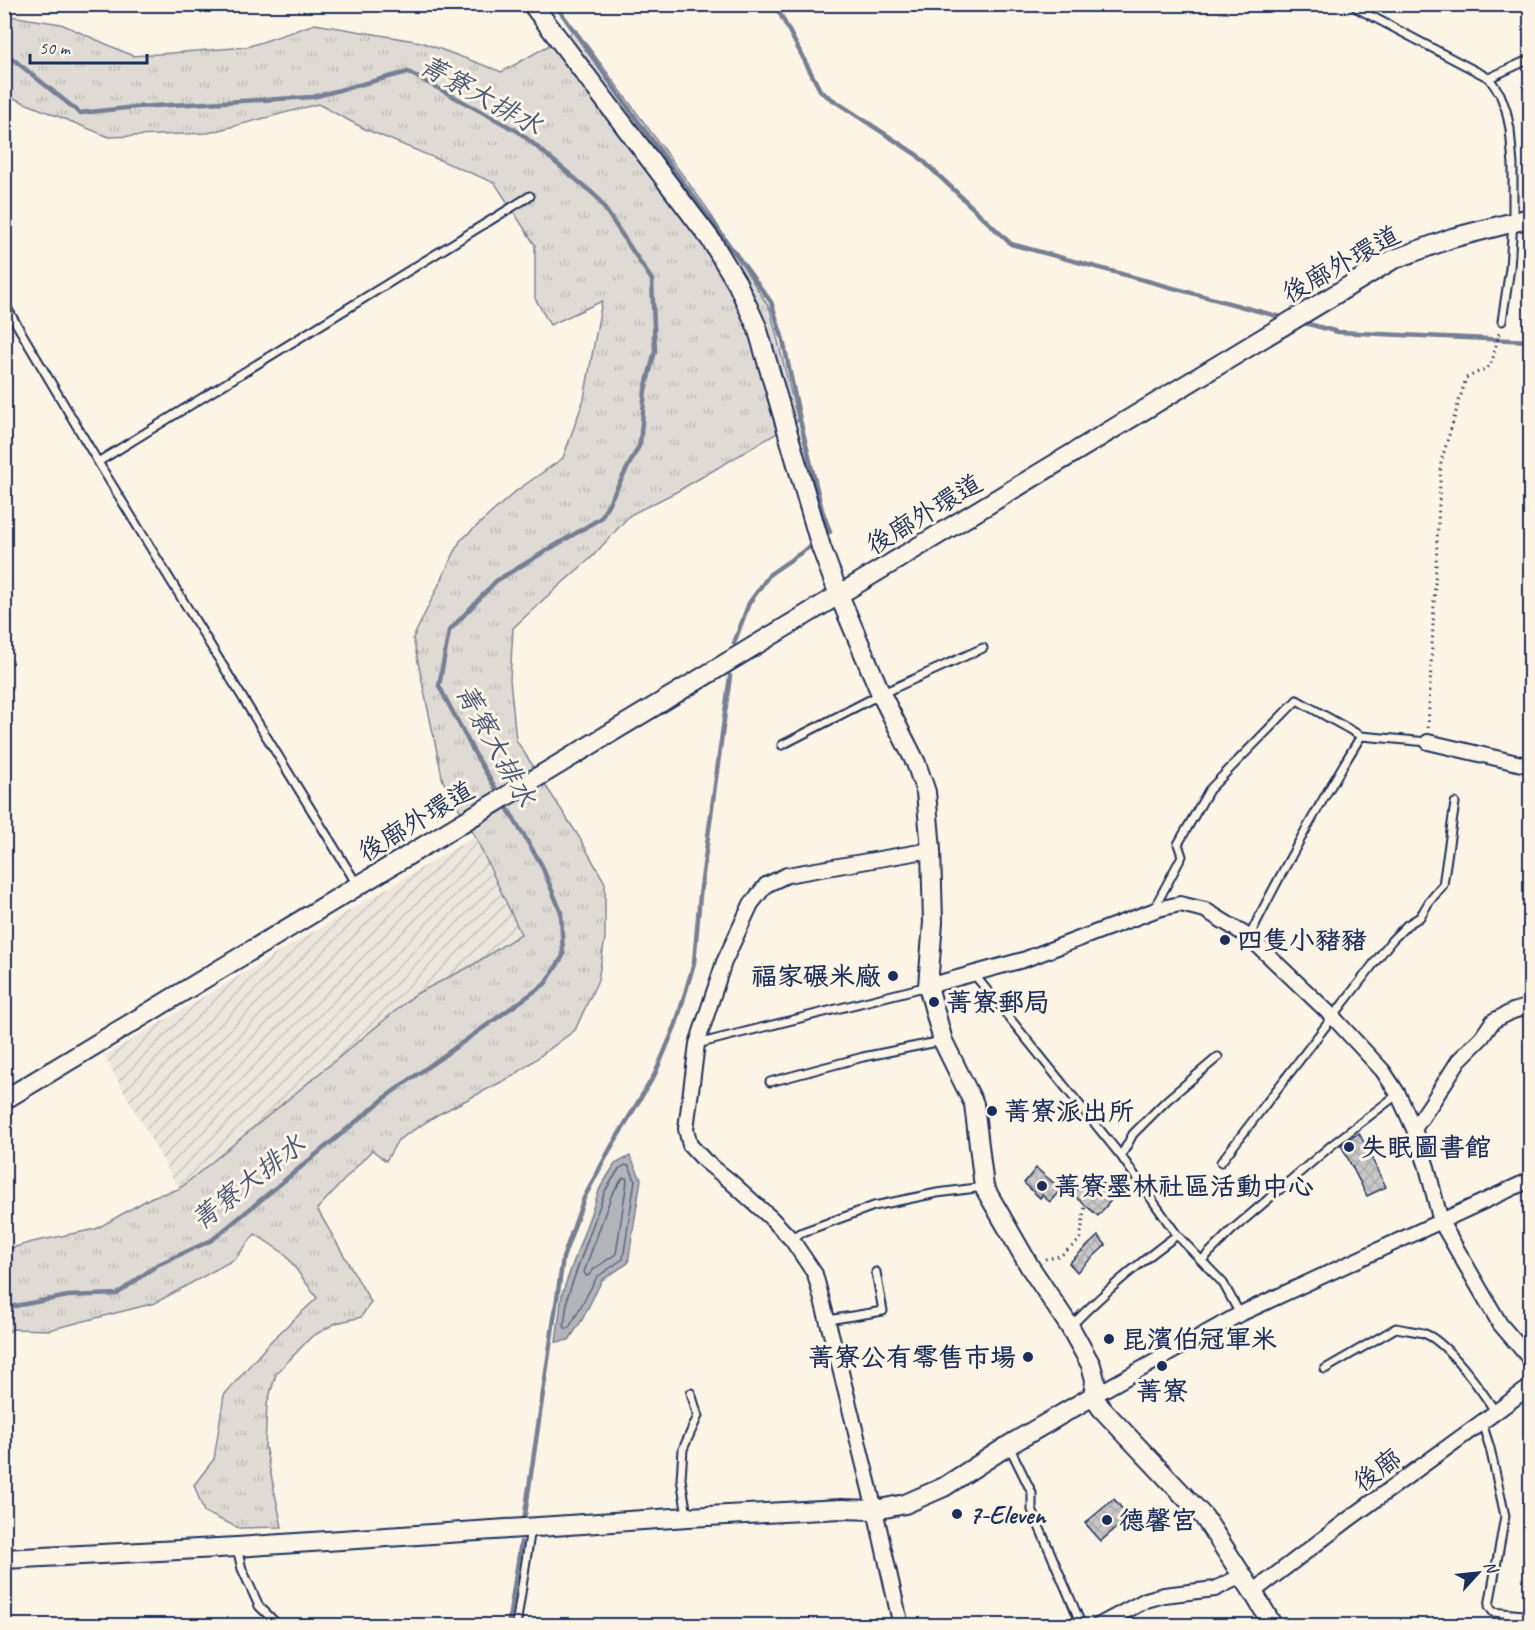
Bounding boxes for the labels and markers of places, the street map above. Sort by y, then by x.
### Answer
place label: 四隻小豬豬 [1237,924,1367,957]
marker: 四隻小豬豬 [1218,933,1232,947]
place label: 福家碾米廠 [751,960,881,993]
marker: 福家碾米廠 [886,969,900,983]
place label: 菁寮郵局 [946,986,1050,1019]
marker: 菁寮郵局 [927,995,941,1009]
place label: 菁寮派出所 [1004,1095,1134,1128]
marker: 菁寮派出所 [985,1104,999,1118]
place label: 失眠圖書館 [1361,1131,1491,1164]
marker: 失眠圖書館 [1342,1140,1356,1154]
place label: 菁寮墨林社區活動中心 [1054,1170,1314,1203]
marker: 菁寮墨林社區活動中心 [1035,1179,1049,1193]
place label: 昆濱伯冠軍米 [1121,1323,1277,1356]
marker: 昆濱伯冠軍米 [1102,1332,1116,1346]
place label: 菁寮公有零售市場 [808,1341,1016,1374]
marker: 菁寮公有零售市場 [1021,1350,1035,1364]
marker: 菁寮 [1155,1359,1169,1373]
place label: 菁寮 [1136,1375,1188,1408]
place label: 7-Eleven [969,1498,1048,1531]
place label: 德馨宮 [1119,1504,1197,1537]
marker: 7-Eleven [950,1507,964,1521]
marker: 德馨宮 [1100,1513,1114,1527]

